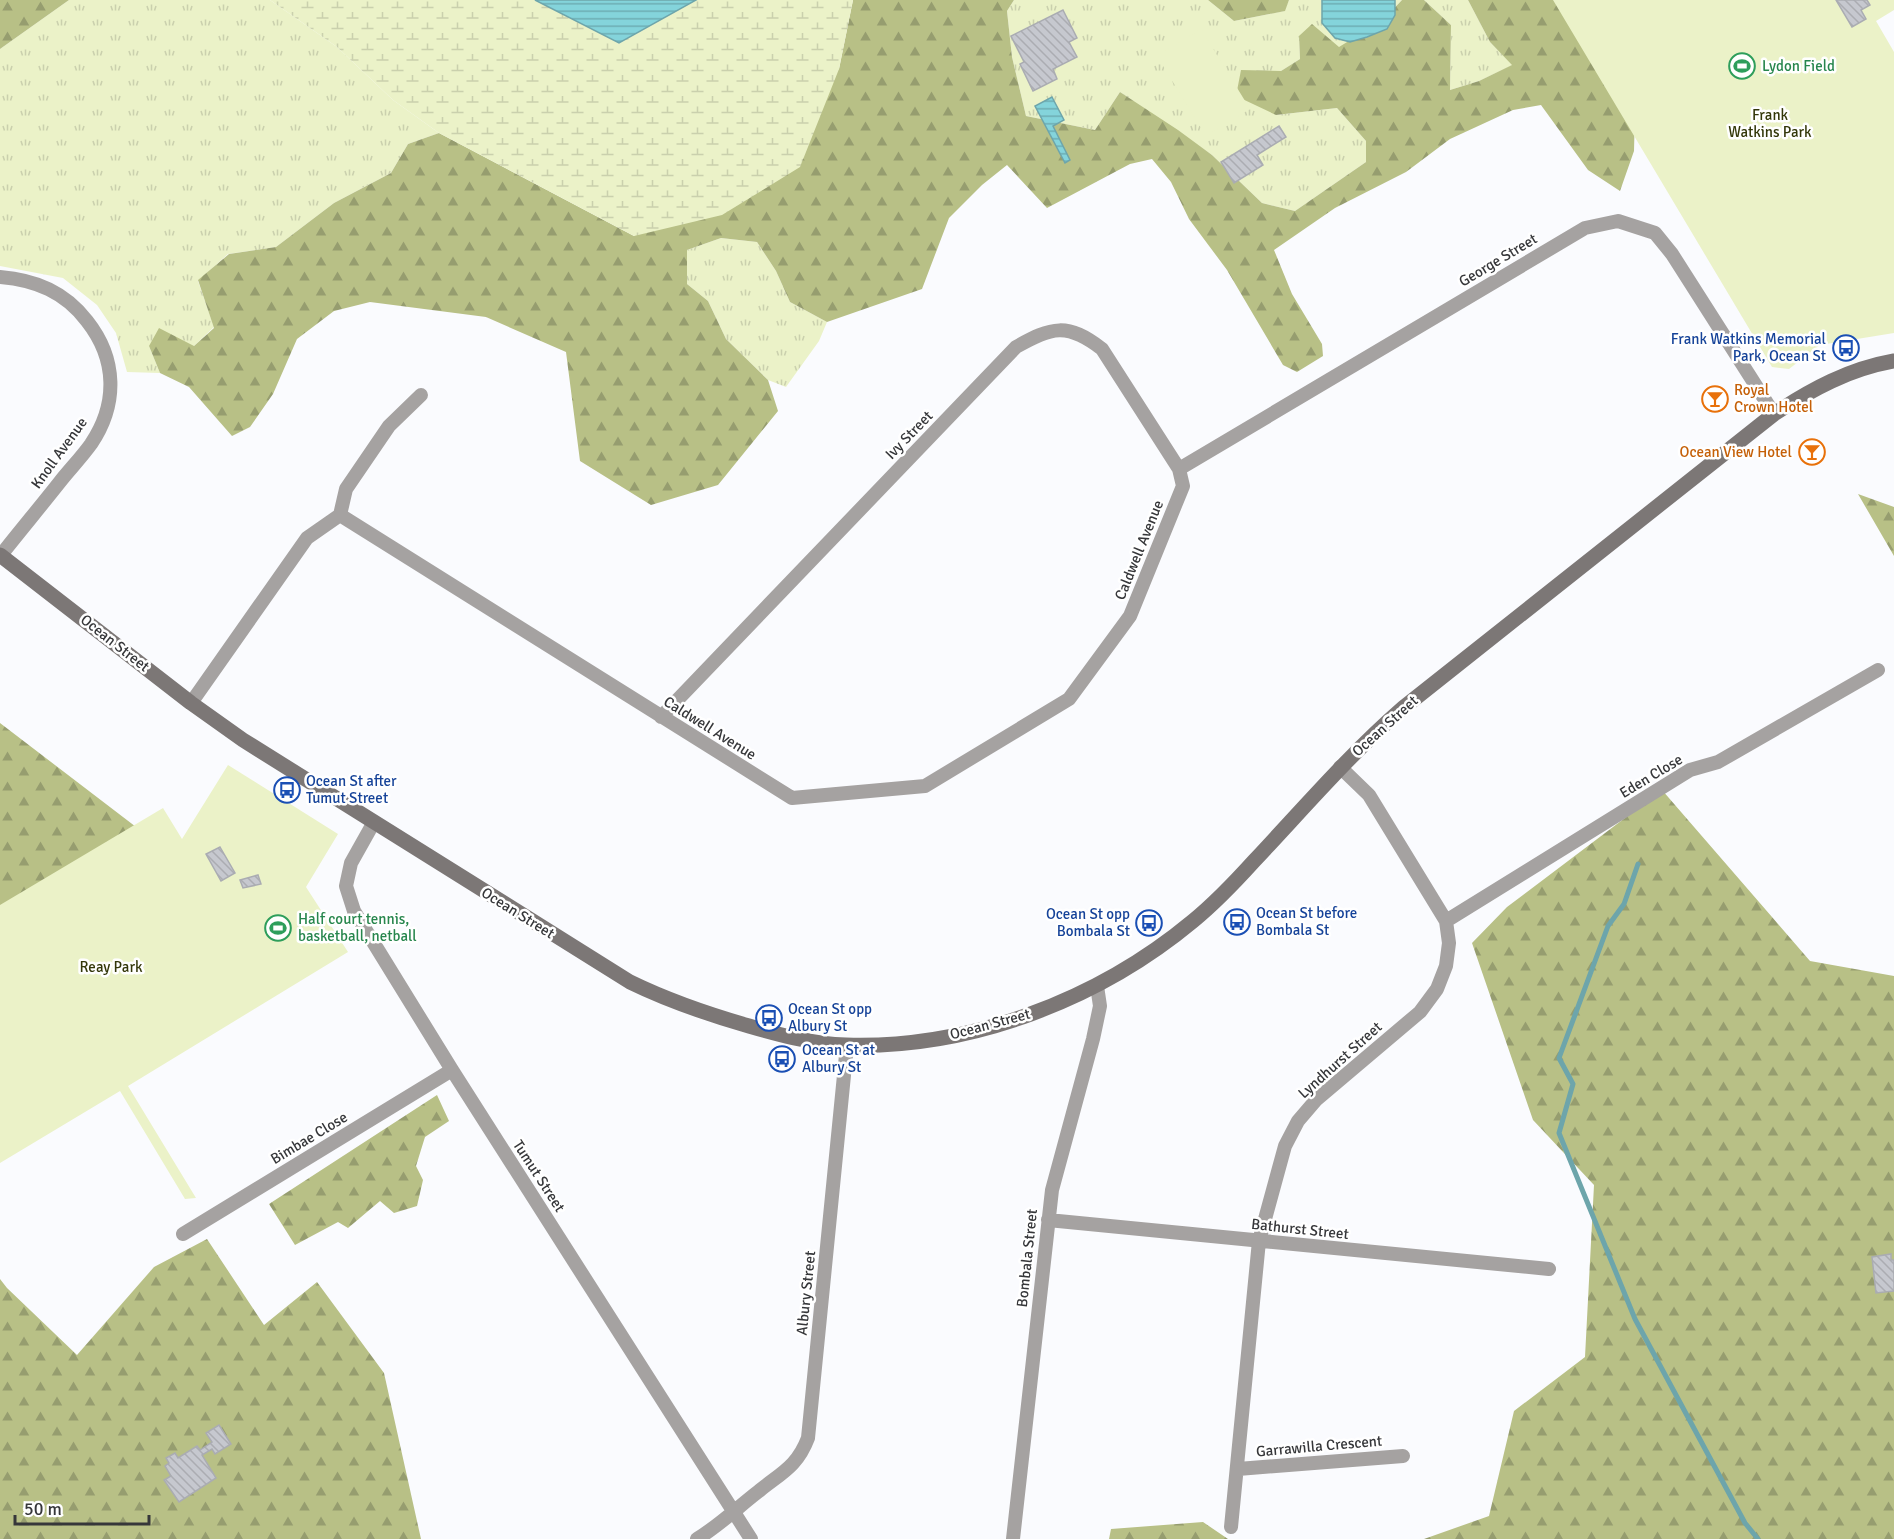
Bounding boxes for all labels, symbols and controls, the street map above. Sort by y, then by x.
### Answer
sports icon: Lydon Field [1727,51,1757,81]
place label: Lydon Field [1762,57,1835,75]
park label: Frank Watkins Park [1728,106,1812,141]
street label: George Street [1456,230,1540,290]
place label: Frank Watkins Memorial Park, Ocean St [1671,330,1826,365]
bus stop icon: Frank Watkins Memorial Park, Ocean St [1831,333,1861,363]
place label: Royal Crown Hotel [1734,381,1813,416]
bar icon: Royal Crown Hotel [1700,384,1730,414]
street label: Ivy Street [881,407,937,463]
street label: Knoll Avenue [27,414,91,492]
bar icon: Ocean View Hotel [1797,437,1827,467]
place label: Ocean View Hotel [1680,443,1792,461]
street label: Caldwell Avenue [1111,498,1167,602]
street label: Ocean Street [77,611,153,675]
street label: Caldwell Avenue [660,692,760,764]
street label: Ocean Street [1348,692,1422,760]
street label: Eden Close [1616,750,1686,802]
place label: Ocean St after Tumut Street [306,772,397,807]
bus stop icon: Ocean St after Tumut Street [272,775,302,805]
street label: Ocean Street [478,884,558,942]
place label: Ocean St before Bombala St [1256,904,1357,939]
place label: Ocean St opp Bombala St [1046,905,1130,940]
bus stop icon: Ocean St before Bombala St [1222,907,1252,937]
bus stop icon: Ocean St opp Bombala St [1134,908,1164,938]
place label: Half court tennis, basketball, netball [298,910,417,945]
sports icon: Half court tennis, basketball, netball [263,913,293,943]
park label: Reay Park [80,958,143,976]
place label: Ocean St opp Albury St [788,1000,872,1035]
bus stop icon: Ocean St opp Albury St [754,1003,784,1033]
street label: Ocean Street [948,1005,1032,1043]
street label: Lyndhurst Street [1294,1018,1386,1102]
place label: Ocean St at Albury St [802,1041,875,1076]
bus stop icon: Ocean St at Albury St [767,1044,797,1074]
street label: Bimbae Close [267,1108,351,1168]
street label: Tumut Street [509,1137,569,1215]
street label: Bombala Street [1013,1208,1041,1308]
street label: Bathurst Street [1250,1215,1350,1243]
street label: Albury Street [793,1250,819,1336]
street label: Garrawilla Crescent [1255,1432,1383,1460]
scale bar [15,1488,148,1526]
text: 50 m [24,1498,62,1520]

